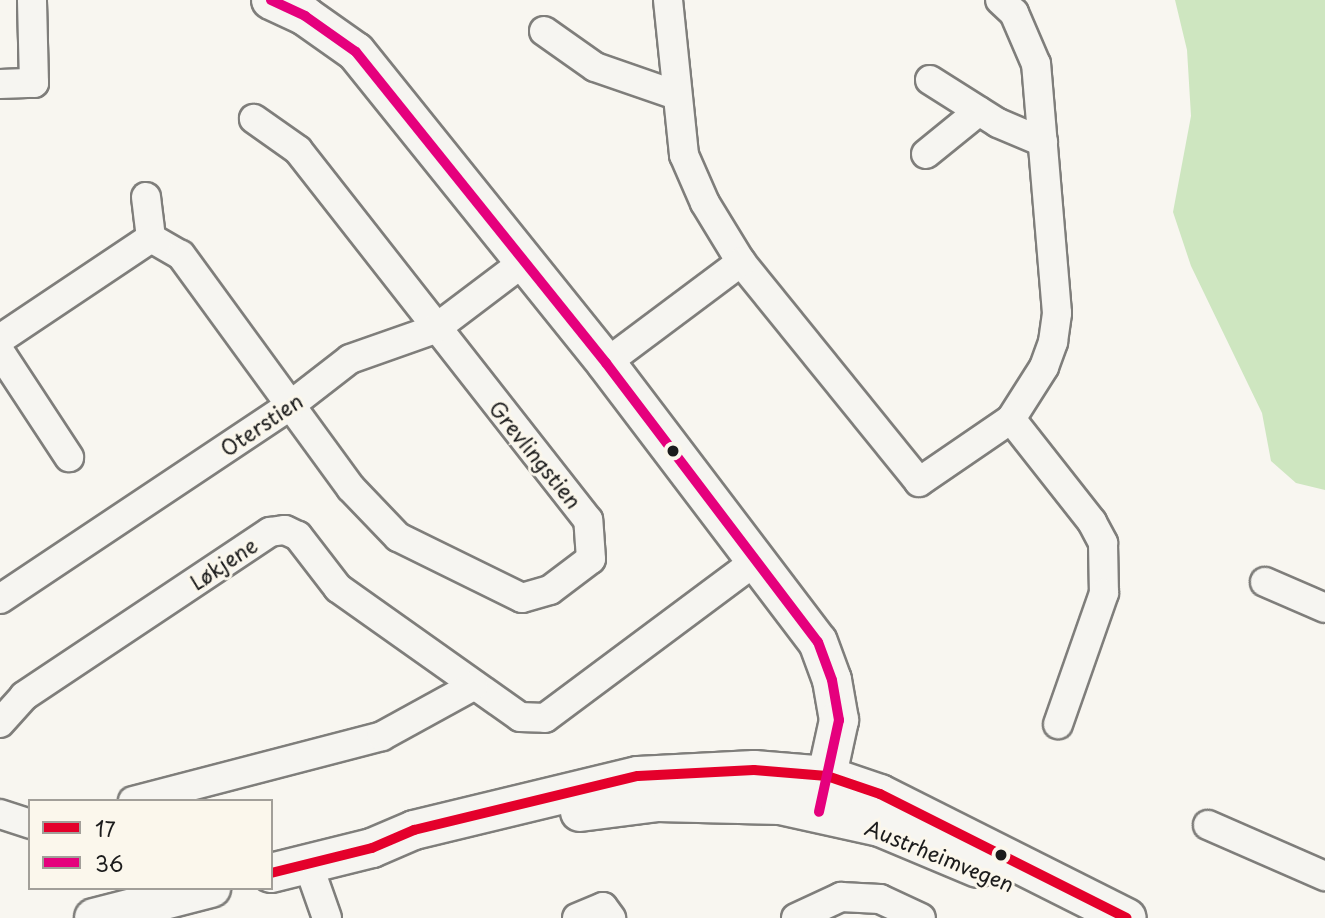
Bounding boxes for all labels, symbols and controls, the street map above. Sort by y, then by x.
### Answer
street label: Oterstien [215,387,307,461]
street label: Grevlingstien [485,395,587,513]
unlabelled marker [666,444,680,458]
street label: Løkjene [185,531,261,595]
legend [28,799,273,890]
text: 17 [95,812,116,844]
street label: Austrheimvegen [862,814,1018,896]
text: 36 [95,847,124,879]
unlabelled marker [994,848,1008,862]

